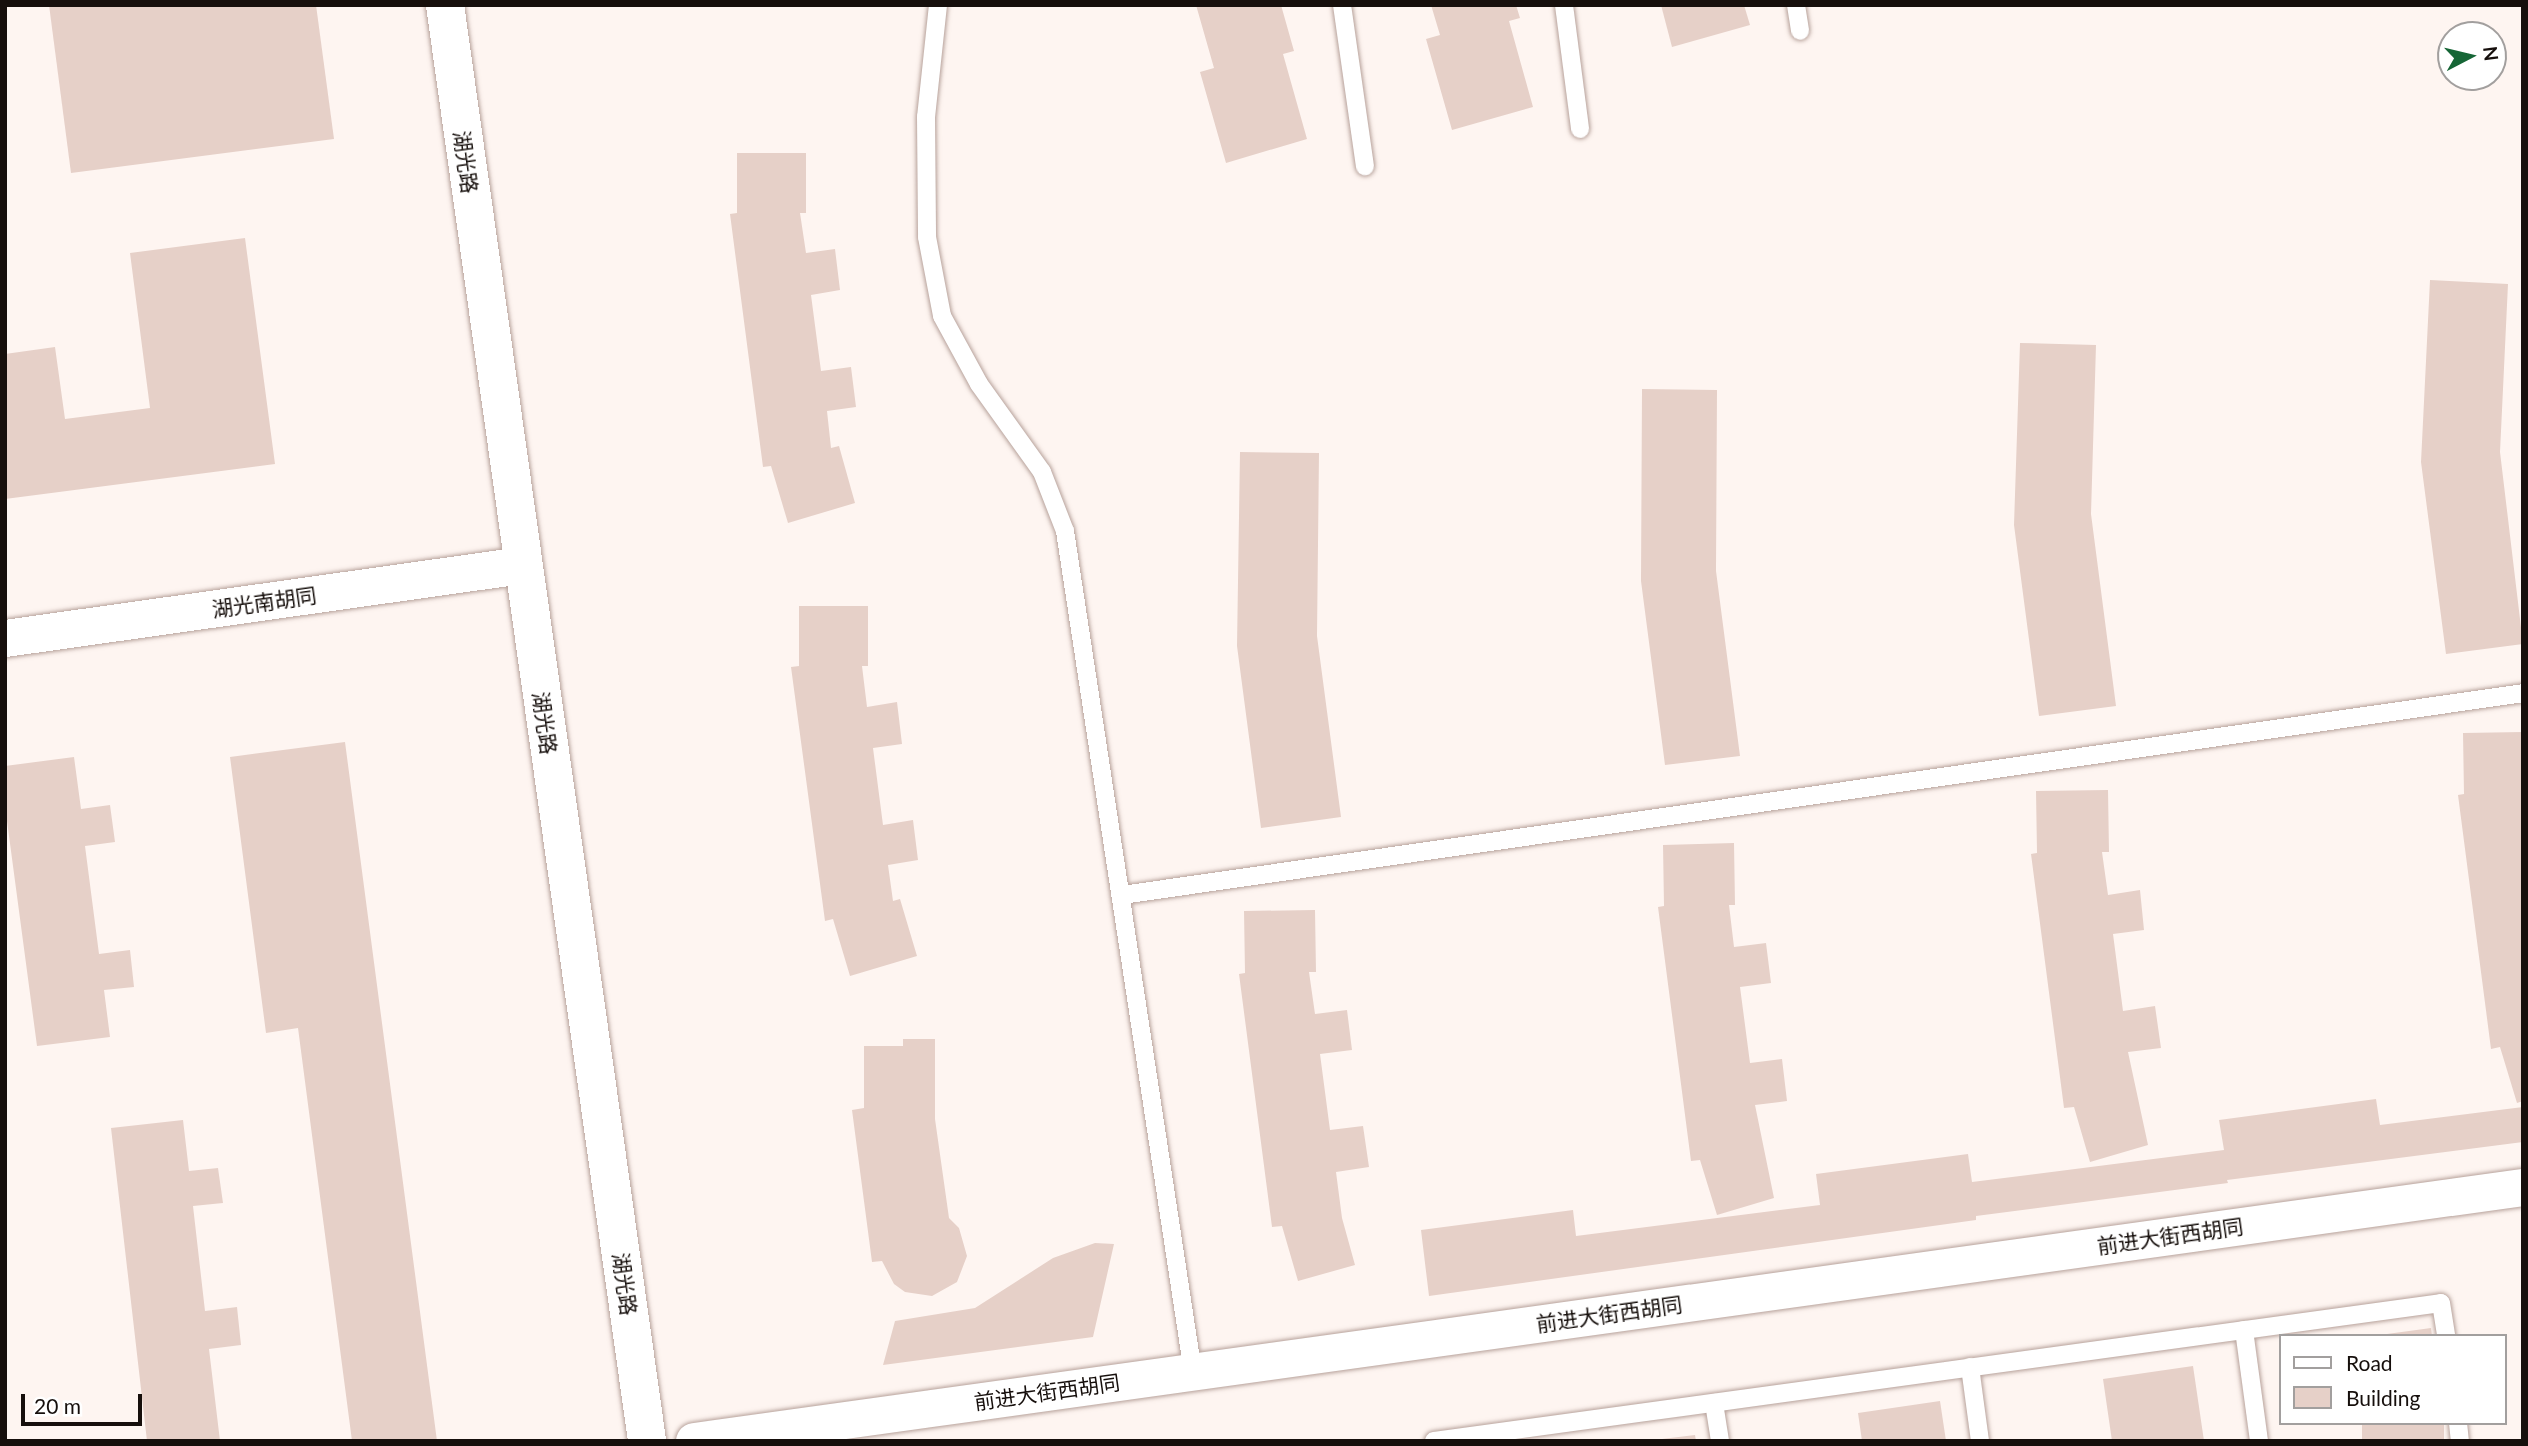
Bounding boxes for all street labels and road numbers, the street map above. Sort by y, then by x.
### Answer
street label: 湖光路 [449,129,483,195]
street label: 湖光南胡同 [210,582,318,622]
street label: 湖光路 [528,690,562,756]
street label: 前进大街西胡同 [2095,1213,2245,1259]
street label: 湖光路 [608,1251,642,1317]
street label: 前进大街西胡同 [1534,1291,1684,1337]
street label: 前进大街西胡同 [972,1369,1122,1415]

